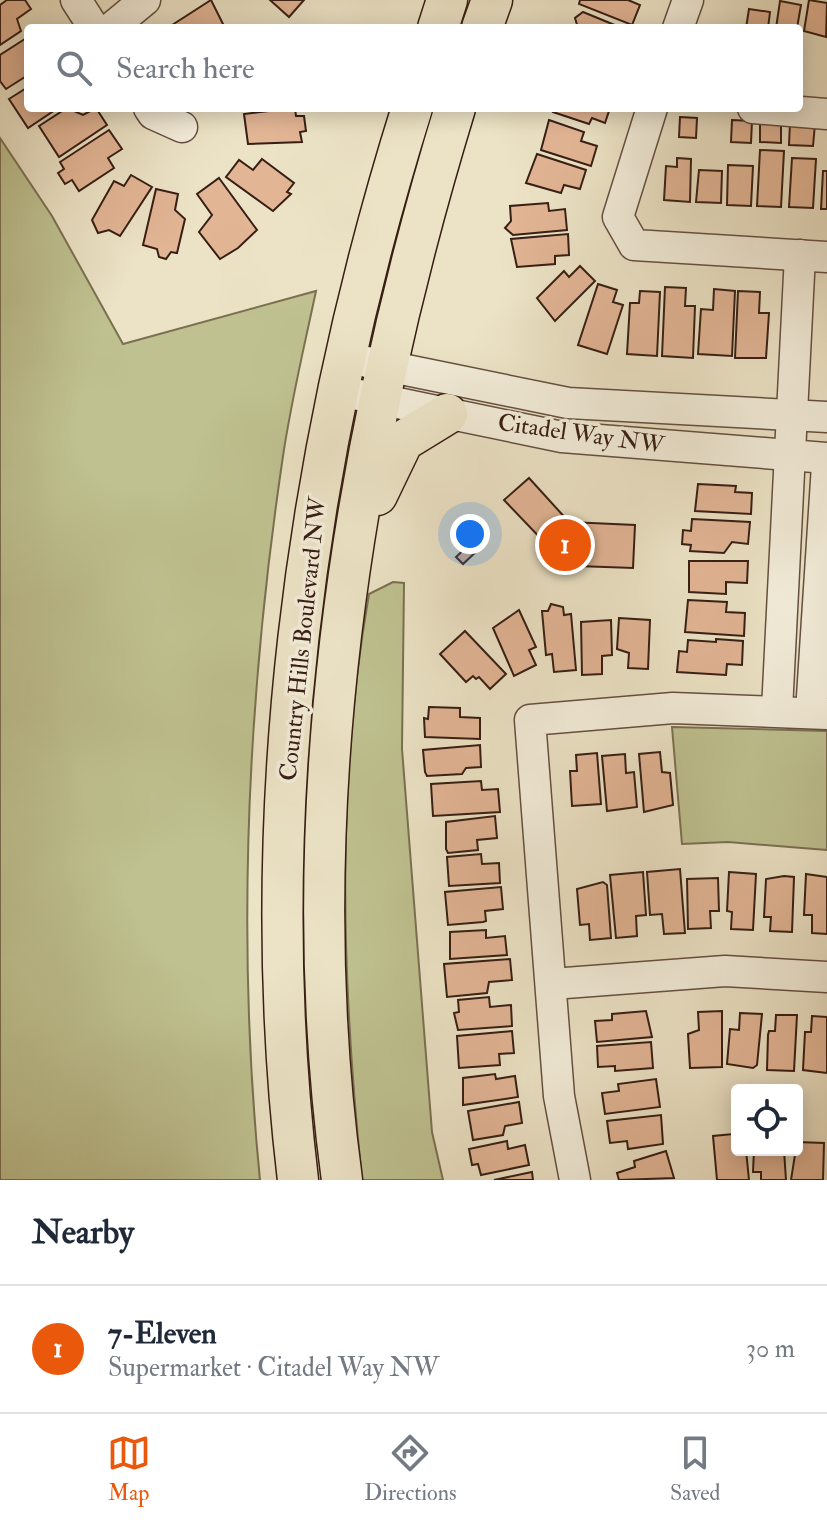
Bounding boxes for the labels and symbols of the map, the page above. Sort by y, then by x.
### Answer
street label: Citadel Way NW [496,407,668,461]
street label: Country Hills Boulevard NW [273,494,333,782]
your location [450,514,490,554]
pin: 1 [539,515,591,575]

